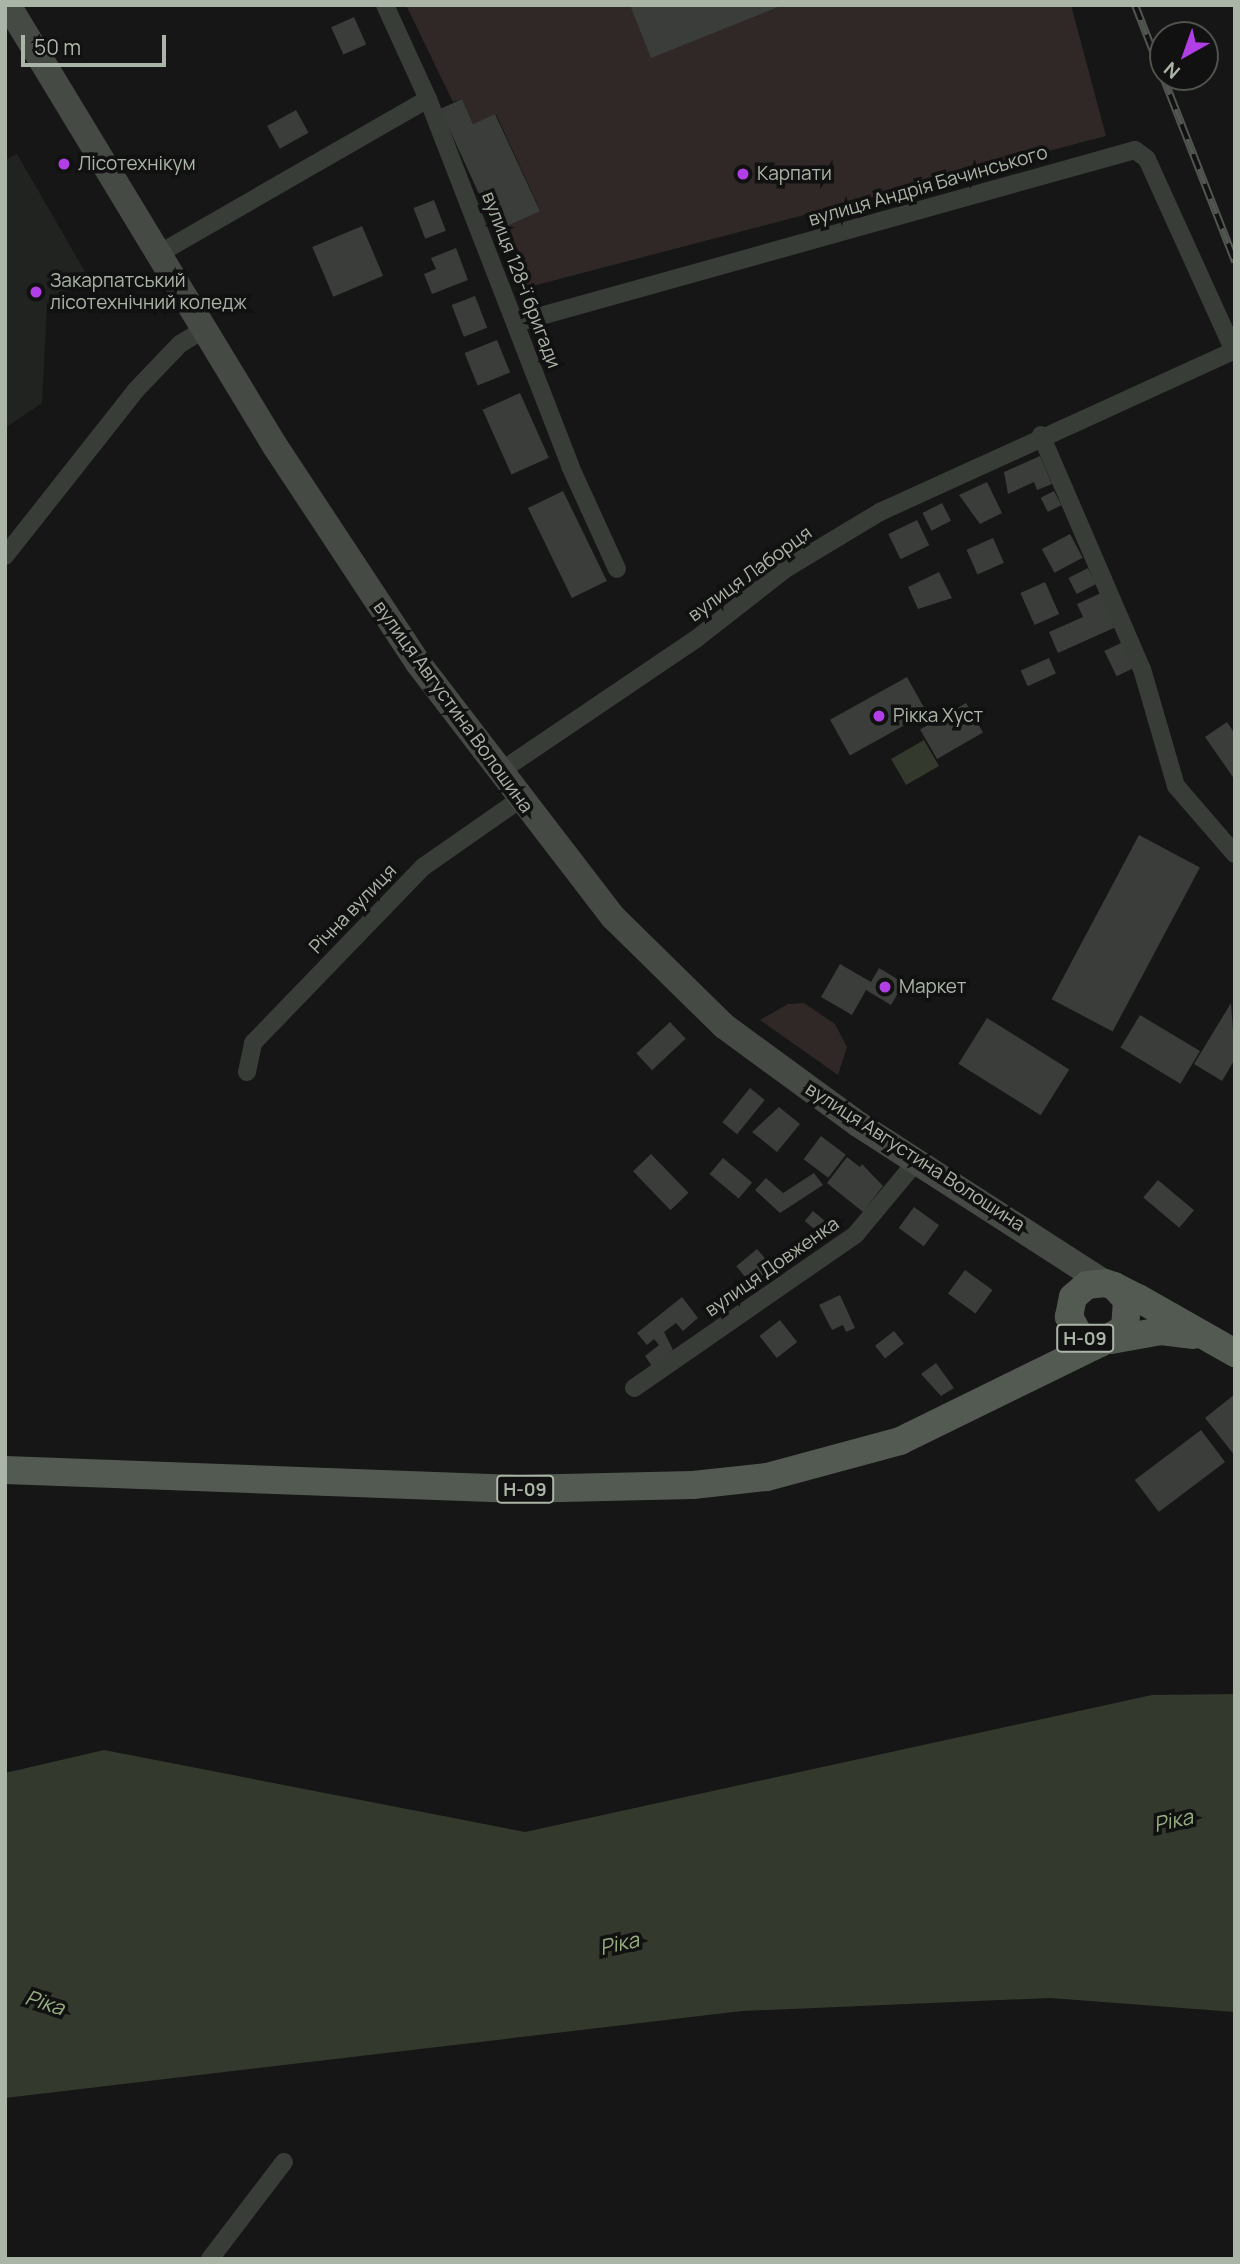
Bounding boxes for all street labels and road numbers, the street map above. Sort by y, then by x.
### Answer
street label: вулиця Андрія Бачинського [806,141,1050,231]
street label: вулиця 128-ї бригади [477,188,565,372]
street label: вулиця Лаборця [684,522,816,626]
street label: вулиця Августина Волошина [368,597,538,817]
street label: Річна вулиця [305,859,401,959]
street label: вулиця Августина Волошина [801,1078,1029,1236]
street label: вулиця Довженка [701,1212,843,1322]
road number: Н-09 [1055,1324,1115,1352]
road number: Н-09 [495,1474,555,1504]

